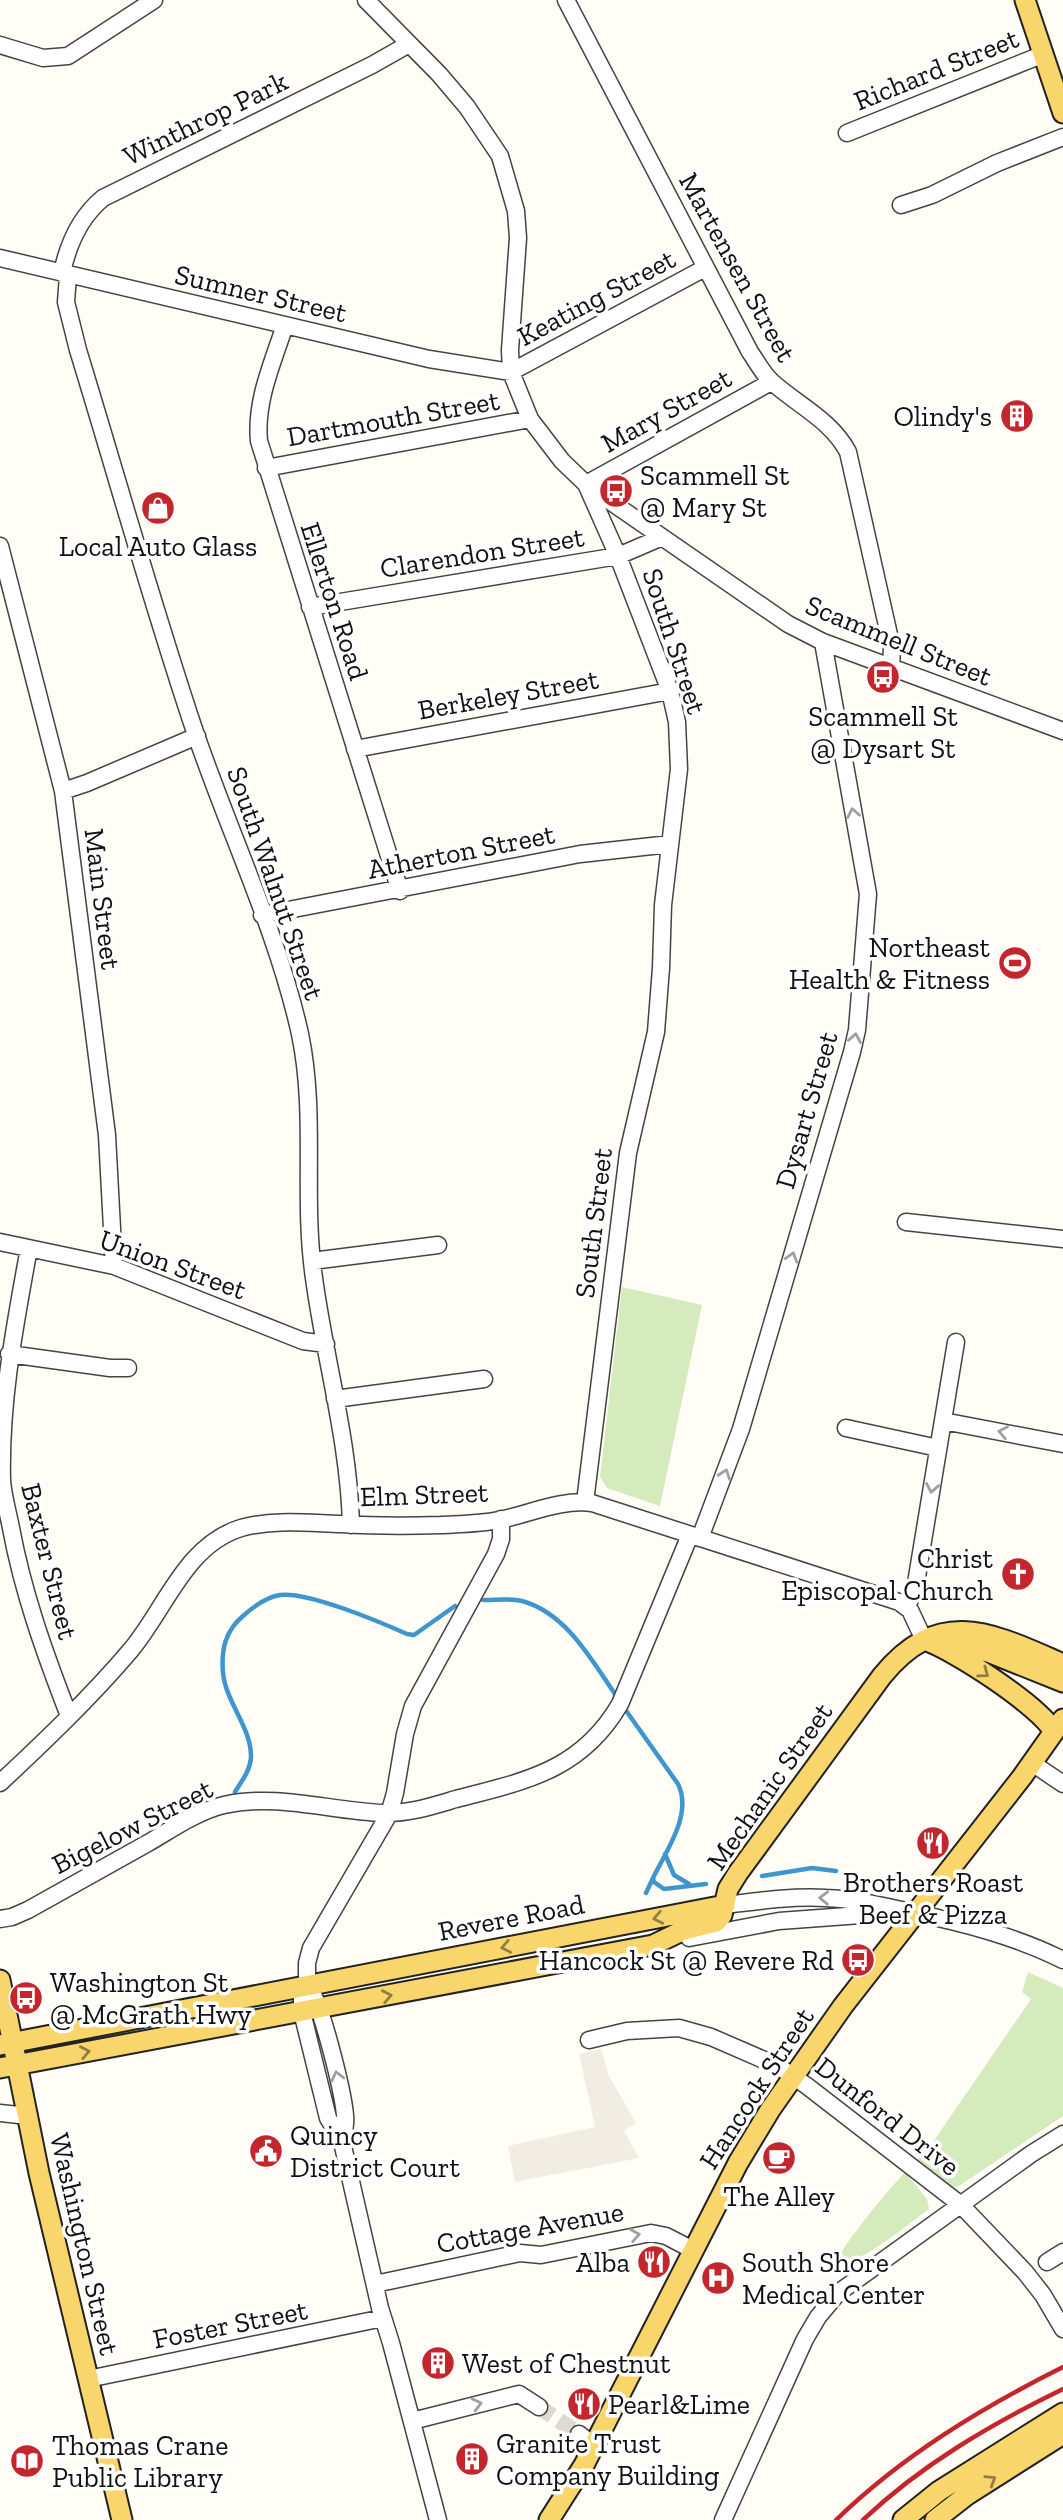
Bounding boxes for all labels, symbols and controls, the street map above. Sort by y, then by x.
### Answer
street label: Richard Street [849,21,1024,117]
street label: Winthrop Park [118,64,293,173]
street label: Martensen Street [672,167,803,368]
street label: Keating Street [512,242,681,353]
street label: Sumner Street [172,258,351,329]
street label: Mary Street [595,361,738,460]
street label: Dartmouth Street [284,383,503,453]
building icon: Olindy's [998,397,1036,435]
place label: Olindy's [894,400,992,433]
place label: Scammell St @ Mary St [640,459,790,524]
bus stop icon: Scammell St @ Mary St [597,472,635,510]
shop icon: Local Auto Glass [139,489,177,527]
street label: Ellerton Road [294,518,376,684]
street label: Clarendon Street [378,520,587,585]
place label: Local Auto Glass [59,530,257,563]
street label: South Street [636,564,714,719]
street label: Scammell Street [801,588,997,693]
bus stop icon: Scammell St @ Dysart St [864,658,902,696]
street label: Berkeley Street [415,662,602,727]
place label: Scammell St @ Dysart St [808,700,958,765]
street label: South Walnut Street [220,762,331,1005]
one-way arrow [847,807,862,819]
street label: Atherton Street [365,817,558,886]
street label: Main Street [77,827,128,972]
place label: Northeast Health & Fitness [789,931,991,996]
sports icon: Northeast Health & Fitness [996,944,1034,982]
street label: Dysart Street [768,1027,845,1192]
one-way arrow [847,1032,862,1044]
street label: South Street [568,1146,619,1300]
street label: Union Street [95,1223,251,1306]
one-way arrow [783,1251,798,1263]
one-way arrow [997,1426,1009,1441]
one-way arrow [717,1469,731,1481]
street label: Elm Street [359,1476,489,1513]
street label: Baxter Street [14,1480,85,1643]
one-way arrow [925,1482,940,1494]
place label: Christ Episcopal Church [781,1542,994,1607]
church icon: Christ Episcopal Church [999,1555,1037,1593]
one-way arrow [976,1665,989,1677]
street label: Mechanic Street [700,1696,840,1876]
street label: Bigelow Street [46,1772,219,1881]
restaurant icon: Brothers Roast Beef & Pizza [914,1824,952,1862]
place label: Brothers Roast Beef & Pizza [843,1866,1024,1931]
street label: Revere Road [435,1887,587,1948]
one-way arrow [818,1890,829,1906]
one-way arrow [652,1909,664,1924]
one-way arrow [500,1938,512,1953]
bus stop icon: Hancock St @ Revere Rd [839,1941,877,1979]
place label: Hancock St @ Revere Rd [539,1944,834,1977]
place label: Washington St @ McGrath Hwy [50,1966,252,2031]
bus stop icon: Washington St @ McGrath Hwy [7,1979,45,2017]
one-way arrow [381,1989,393,2004]
street label: Hancock Street [692,2001,821,2175]
one-way arrow [79,2046,91,2061]
street label: Dunford Drive [809,2050,966,2183]
one-way arrow [331,2070,345,2082]
place label: Quincy District Court [290,2119,460,2184]
street label: Washington Street [43,2130,126,2359]
public building icon: Quincy District Court [247,2132,285,2170]
cafe icon: The Alley [760,2139,798,2177]
place label: The Alley [723,2180,836,2213]
street label: Cottage Avenue [434,2195,626,2260]
one-way arrow [629,2228,641,2243]
restaurant icon: Alba [635,2243,673,2281]
place label: Alba [576,2246,630,2279]
place label: South Shore Medical Center [742,2246,925,2311]
hospital icon: South Shore Medical Center [699,2259,737,2297]
street label: Foster Street [150,2293,311,2356]
building icon: West of Chestnut [419,2344,457,2382]
place label: West of Chestnut [462,2347,671,2380]
restaurant icon: Pearl&Lime [565,2385,603,2423]
place label: Pearl&Lime [608,2388,750,2421]
one-way arrow [471,2398,483,2413]
place label: Granite Trust Company Building [496,2427,719,2492]
place label: Thomas Crane Public Library [52,2429,228,2494]
building icon: Granite Trust Company Building [453,2440,491,2478]
library icon: Thomas Crane Public Library [8,2442,46,2480]
one-way arrow [983,2476,996,2489]

